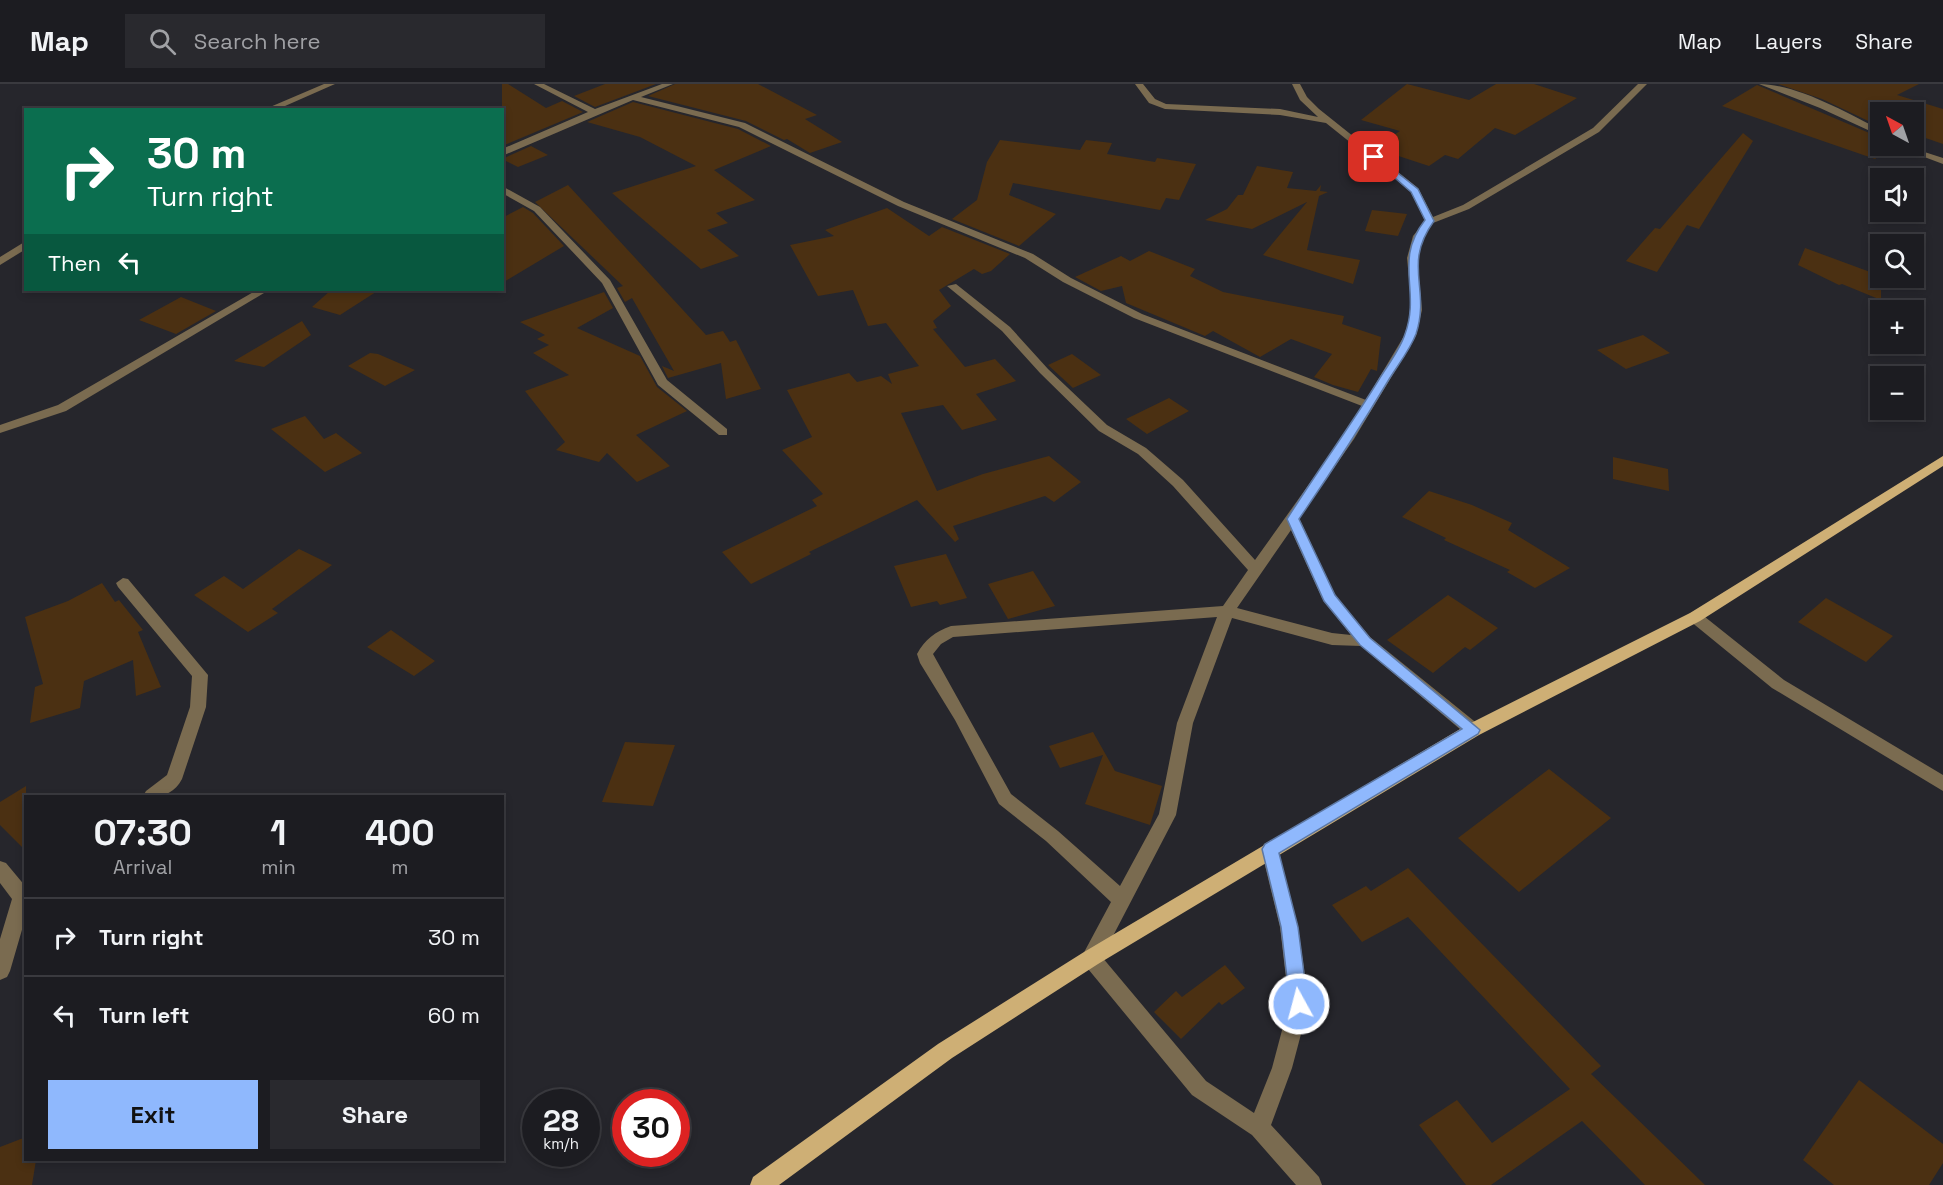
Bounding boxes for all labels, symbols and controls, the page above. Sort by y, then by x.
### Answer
search box [125,14,545,68]
text: Map [30,23,89,59]
icon: search [146,25,179,58]
text: Search here [194,27,321,55]
text: Map [1678,28,1722,55]
text: Layers [1755,28,1822,55]
text: Share [1855,28,1913,55]
north arrow [1870,102,1924,156]
map controls [1870,102,1924,420]
text: 30 m [147,127,246,180]
pin [1348,131,1399,182]
icon: right [48,132,126,210]
icon: arrive [1357,140,1390,173]
button: sound [1870,168,1924,222]
text: Turn right [147,179,274,214]
button: search [1870,234,1924,288]
icon: left [113,246,146,279]
text: Then [48,249,101,277]
button: + [1870,300,1924,354]
button: − [1870,366,1924,420]
text: 07:30 [93,810,192,856]
text: 1 [270,810,287,856]
text: 400 [365,810,435,856]
text: Arrival [113,854,172,880]
text: min [261,854,296,880]
text: m [391,854,408,880]
icon: right [48,921,81,954]
text: Turn right [99,923,204,951]
text: 30 m [428,923,480,951]
position arrow [1267,972,1331,1036]
icon: left [48,999,81,1032]
text: Turn left [99,1001,189,1029]
text: 60 m [428,1001,480,1029]
button: Exit [48,1080,258,1149]
button: Share [270,1080,480,1149]
speed limit sign: 30 [612,1089,690,1167]
text: 28 [543,1101,579,1140]
text: km/h [543,1134,579,1153]

